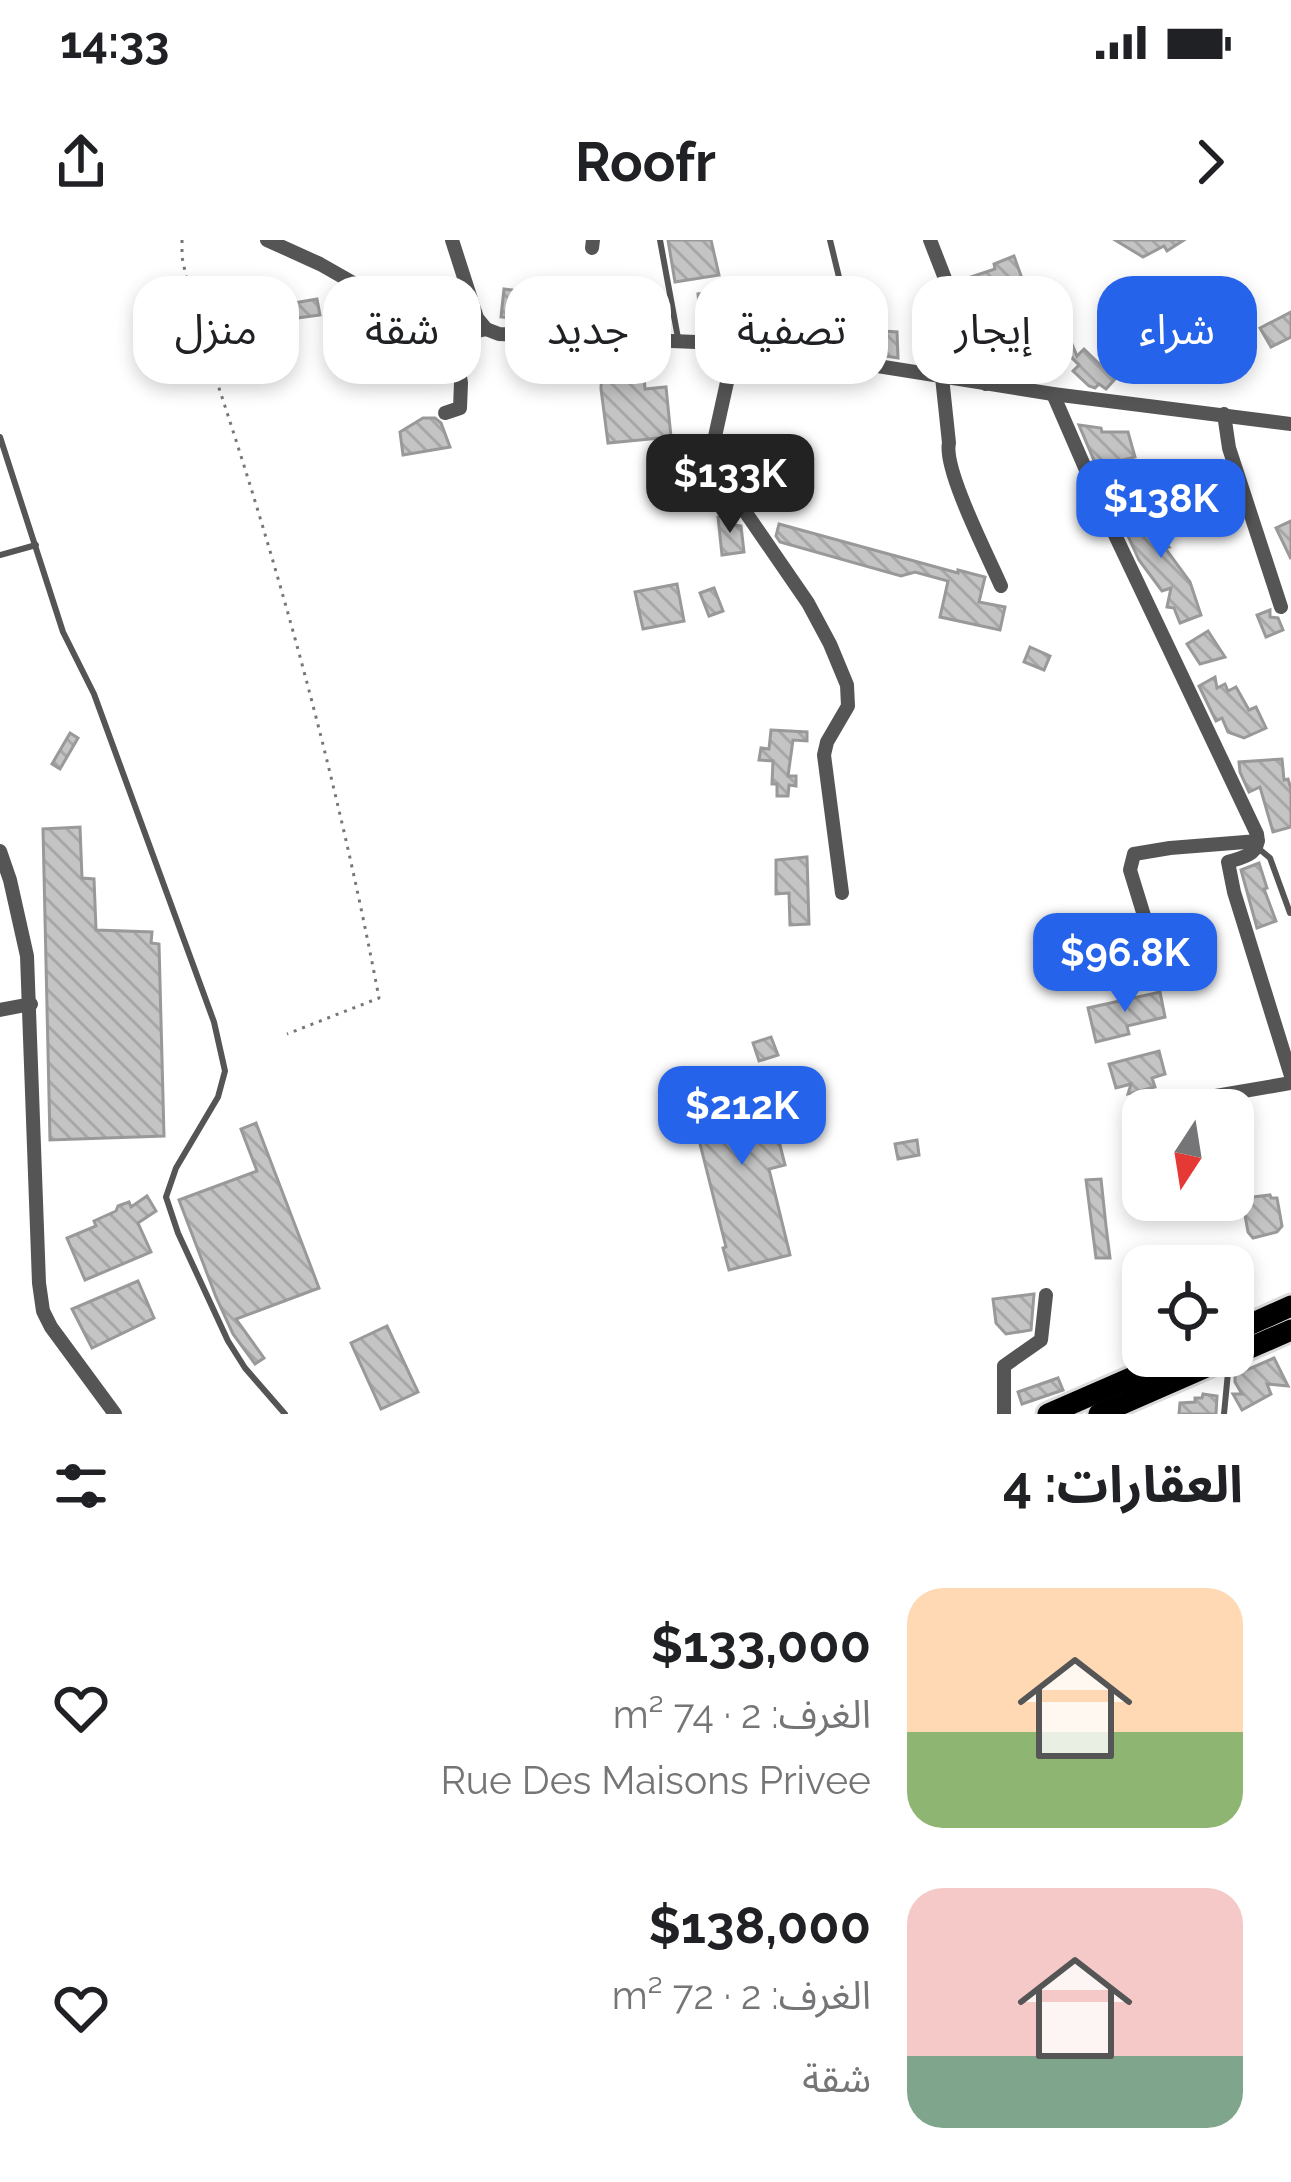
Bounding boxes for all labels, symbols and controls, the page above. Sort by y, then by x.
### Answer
text: 14:33 [60,16,169,69]
icon: share [48,129,114,195]
icon: forward [1177,129,1243,195]
text: Roofr [575,130,716,194]
chip: منزل [133,276,299,384]
chip: شقة [323,276,481,384]
chip: جديد [505,276,671,384]
chip: تصفية [695,276,888,384]
chip: إيجار [912,276,1073,384]
chip: شراء [1097,276,1257,384]
pin: $133K [646,434,814,536]
text: $133K [673,450,787,496]
pin: $138K [1077,459,1245,561]
text: $138K [1103,475,1219,521]
pin: $96.8K [1027,913,1223,1015]
text: $96.8K [1060,929,1190,975]
pin: $212K [658,1066,826,1168]
text: $212K [685,1082,799,1128]
north arrow [1122,1089,1254,1221]
map controls [1122,1089,1254,1377]
button: locate [1122,1245,1254,1377]
icon: filters [48,1453,114,1519]
text: العقارات: 4 [1003,1454,1243,1514]
text: $133,000 [651,1614,871,1674]
icon: home [1003,1636,1147,1780]
icon: heart [48,1675,114,1741]
text: الغرف: 2 · 74 m² [613,1691,871,1737]
text: Rue Des Maisons Privee [441,1757,871,1803]
text: $138,000 [648,1895,871,1955]
icon: home [1003,1936,1147,2080]
text: الغرف: 2 · 72 m² [612,1972,871,2018]
icon: heart [48,1975,114,2041]
text: شقة [802,2055,871,2101]

